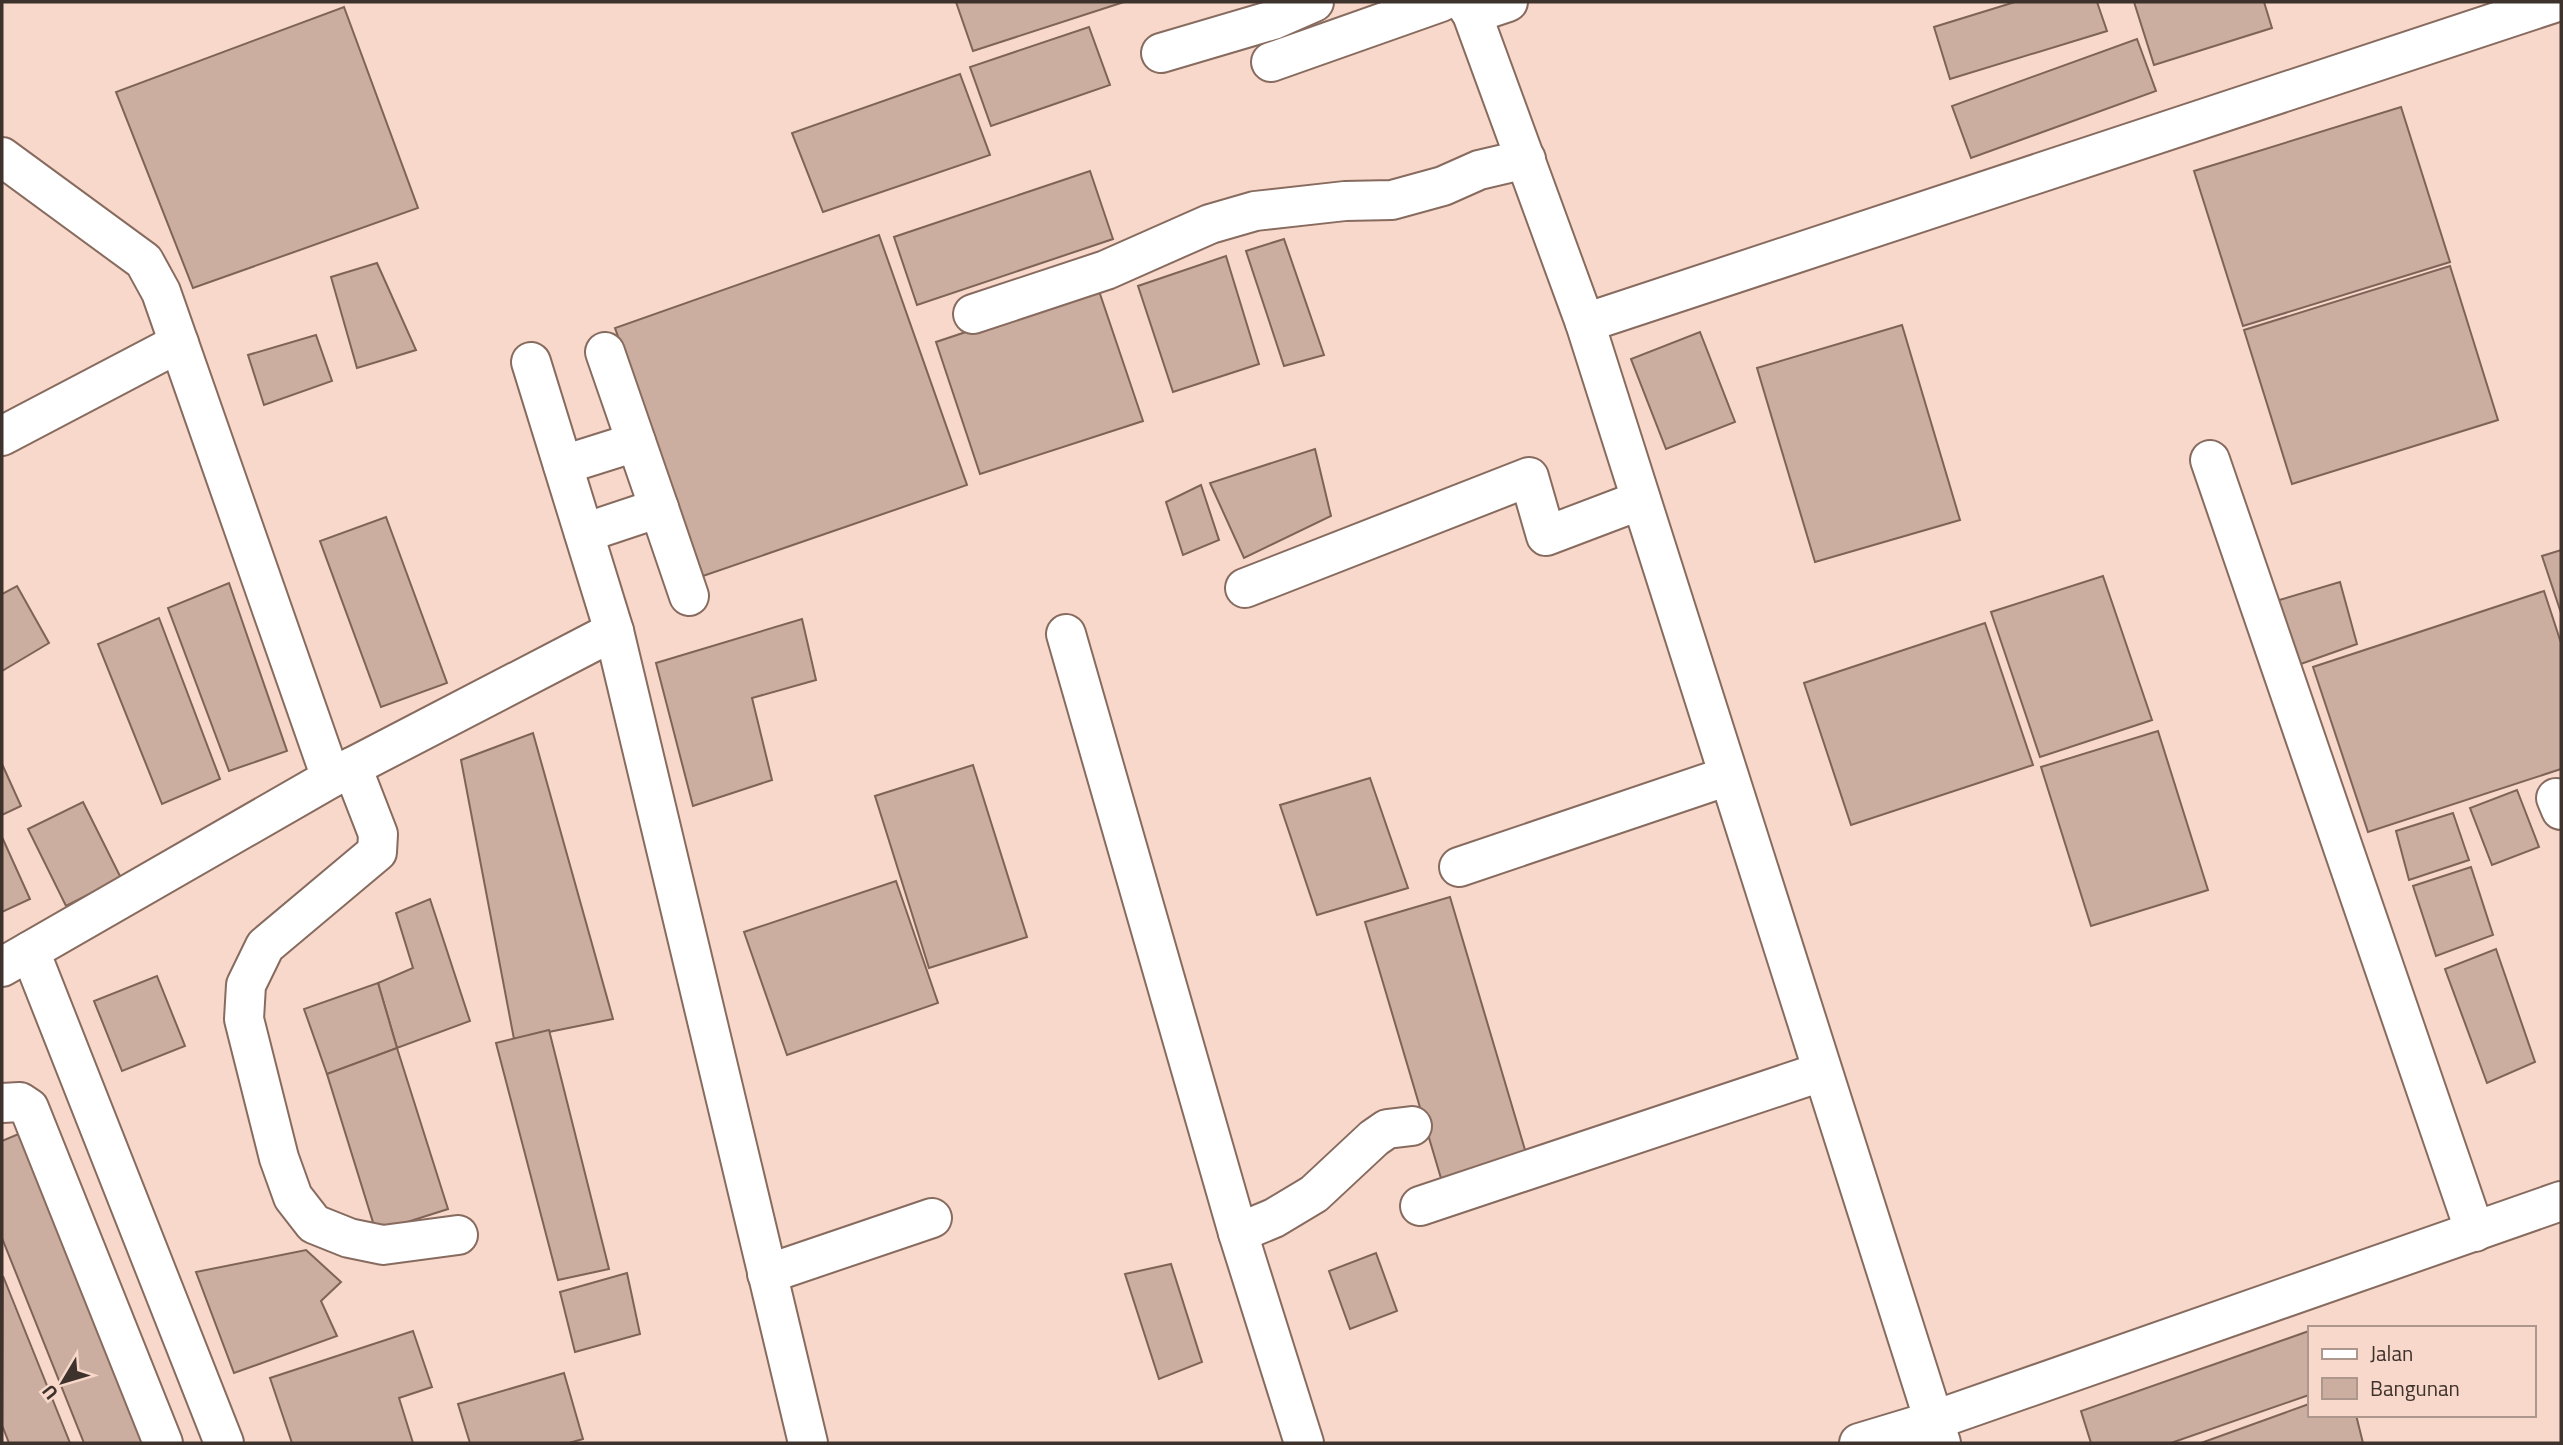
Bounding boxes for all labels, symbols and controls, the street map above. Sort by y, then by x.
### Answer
legend [2308,1326,2535,1417]
text: Jalan [2370,1337,2413,1369]
north arrow [28,1347,98,1417]
text: Bangunan [2370,1372,2460,1404]
text: U [34,1379,64,1407]

